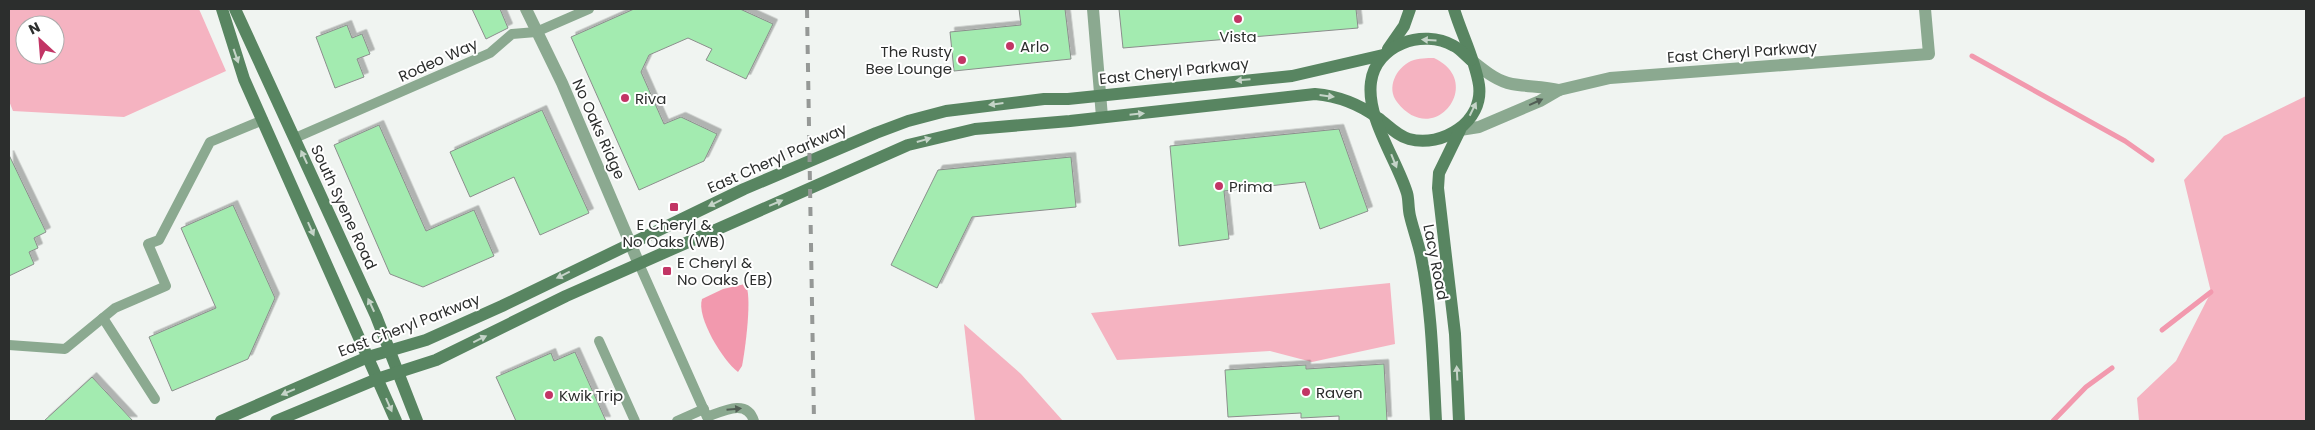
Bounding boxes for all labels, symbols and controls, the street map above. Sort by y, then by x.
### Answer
marker: Vista [1232,13,1244,25]
north arrow [15,15,65,65]
text: N [25,17,43,40]
place label: Vista [1219,26,1257,47]
street label: Rodeo Way [395,33,482,87]
one-way arrow [1420,35,1436,43]
place label: Arlo [1020,36,1049,57]
street label: East Cheryl Parkway [1666,36,1818,68]
marker: Arlo [1004,40,1016,52]
place label: The Rusty Bee Lounge [865,41,953,79]
one-way arrow [233,48,240,63]
street label: East Cheryl Parkway [1098,53,1250,89]
marker: The Rusty Bee Lounge [956,54,968,66]
street label: No Oaks Ridge [567,75,631,183]
one-way arrow [1235,77,1251,85]
place label: Riva [635,88,666,109]
marker: Riva [619,92,631,104]
one-way arrow [1320,92,1336,100]
one-way arrow [1529,98,1543,106]
one-way arrow [988,100,1004,108]
one-way arrow [1469,102,1477,116]
one-way arrow [1130,110,1146,118]
street label: East Cheryl Parkway [704,118,850,198]
one-way arrow [917,136,932,144]
street label: South Syene Road [306,141,382,273]
one-way arrow [300,150,308,164]
one-way arrow [1390,154,1398,169]
place label: Prima [1229,176,1273,197]
marker: Prima [1213,180,1225,192]
one-way arrow [769,198,783,206]
one-way arrow [708,199,722,207]
marker: E Cheryl & No Oaks (WB) [668,201,680,213]
place label: E Cheryl & No Oaks (WB) [622,214,726,252]
one-way arrow [308,222,316,236]
street label: Lacy Road [1418,222,1454,302]
place label: E Cheryl & No Oaks (EB) [677,252,773,290]
marker: E Cheryl & No Oaks (EB) [661,265,673,277]
one-way arrow [556,272,570,280]
street label: East Cheryl Parkway [335,288,483,362]
one-way arrow [367,298,375,312]
one-way arrow [472,335,487,343]
one-way arrow [1452,364,1460,380]
place label: Raven [1316,382,1363,403]
place label: Kwik Trip [559,385,623,406]
marker: Raven [1300,386,1312,398]
one-way arrow [281,389,295,397]
marker: Kwik Trip [543,389,555,401]
one-way arrow [385,398,393,412]
one-way arrow [726,405,742,413]

